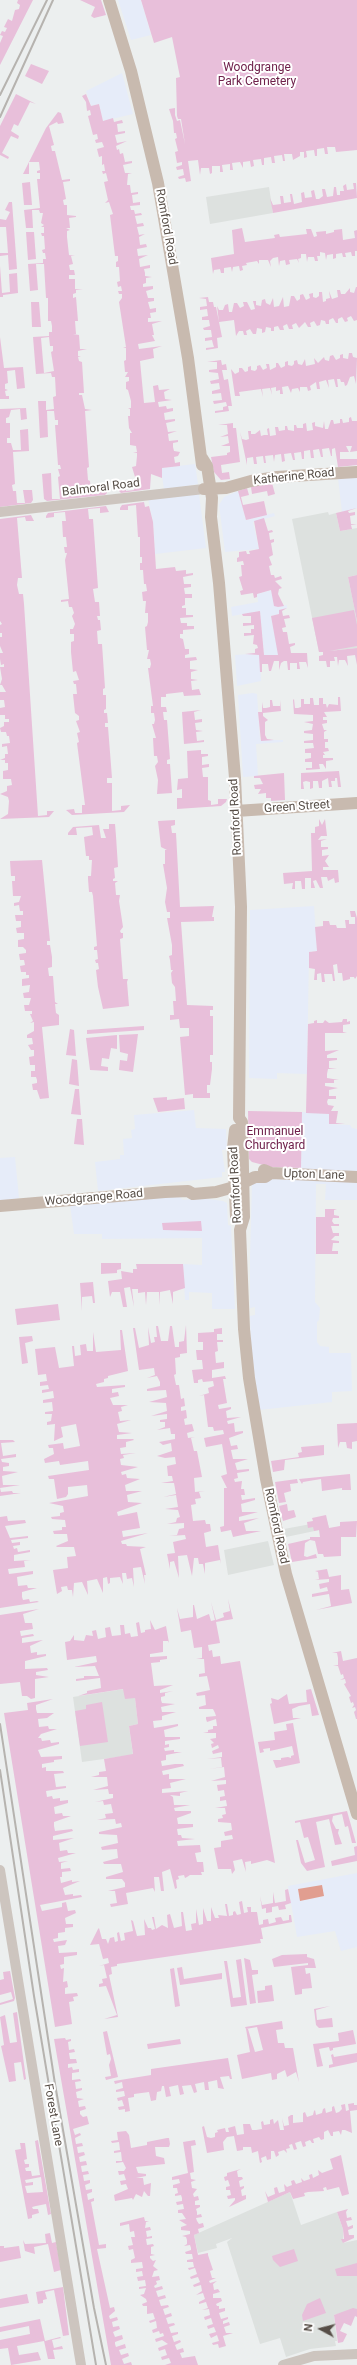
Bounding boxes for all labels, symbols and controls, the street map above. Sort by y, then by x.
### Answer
park label: Woodgrange Park Cemetery [218,61,296,89]
street label: Romford Road [152,188,180,266]
street label: Katherine Road [253,466,335,488]
street label: Balmoral Road [61,476,141,500]
street label: Romford Road [227,778,245,856]
street label: Green Street [264,798,330,816]
park label: Emmanuel Churchyard [245,1125,305,1153]
street label: Romford Road [227,1146,245,1224]
street label: Upton Lane [283,1167,345,1183]
street label: Woodgrange Road [44,1187,144,1209]
street label: Romford Road [261,1487,291,1565]
street label: Forest Lane [40,2083,66,2147]
north arrow [301,2309,341,2349]
text: N [302,2323,316,2332]

